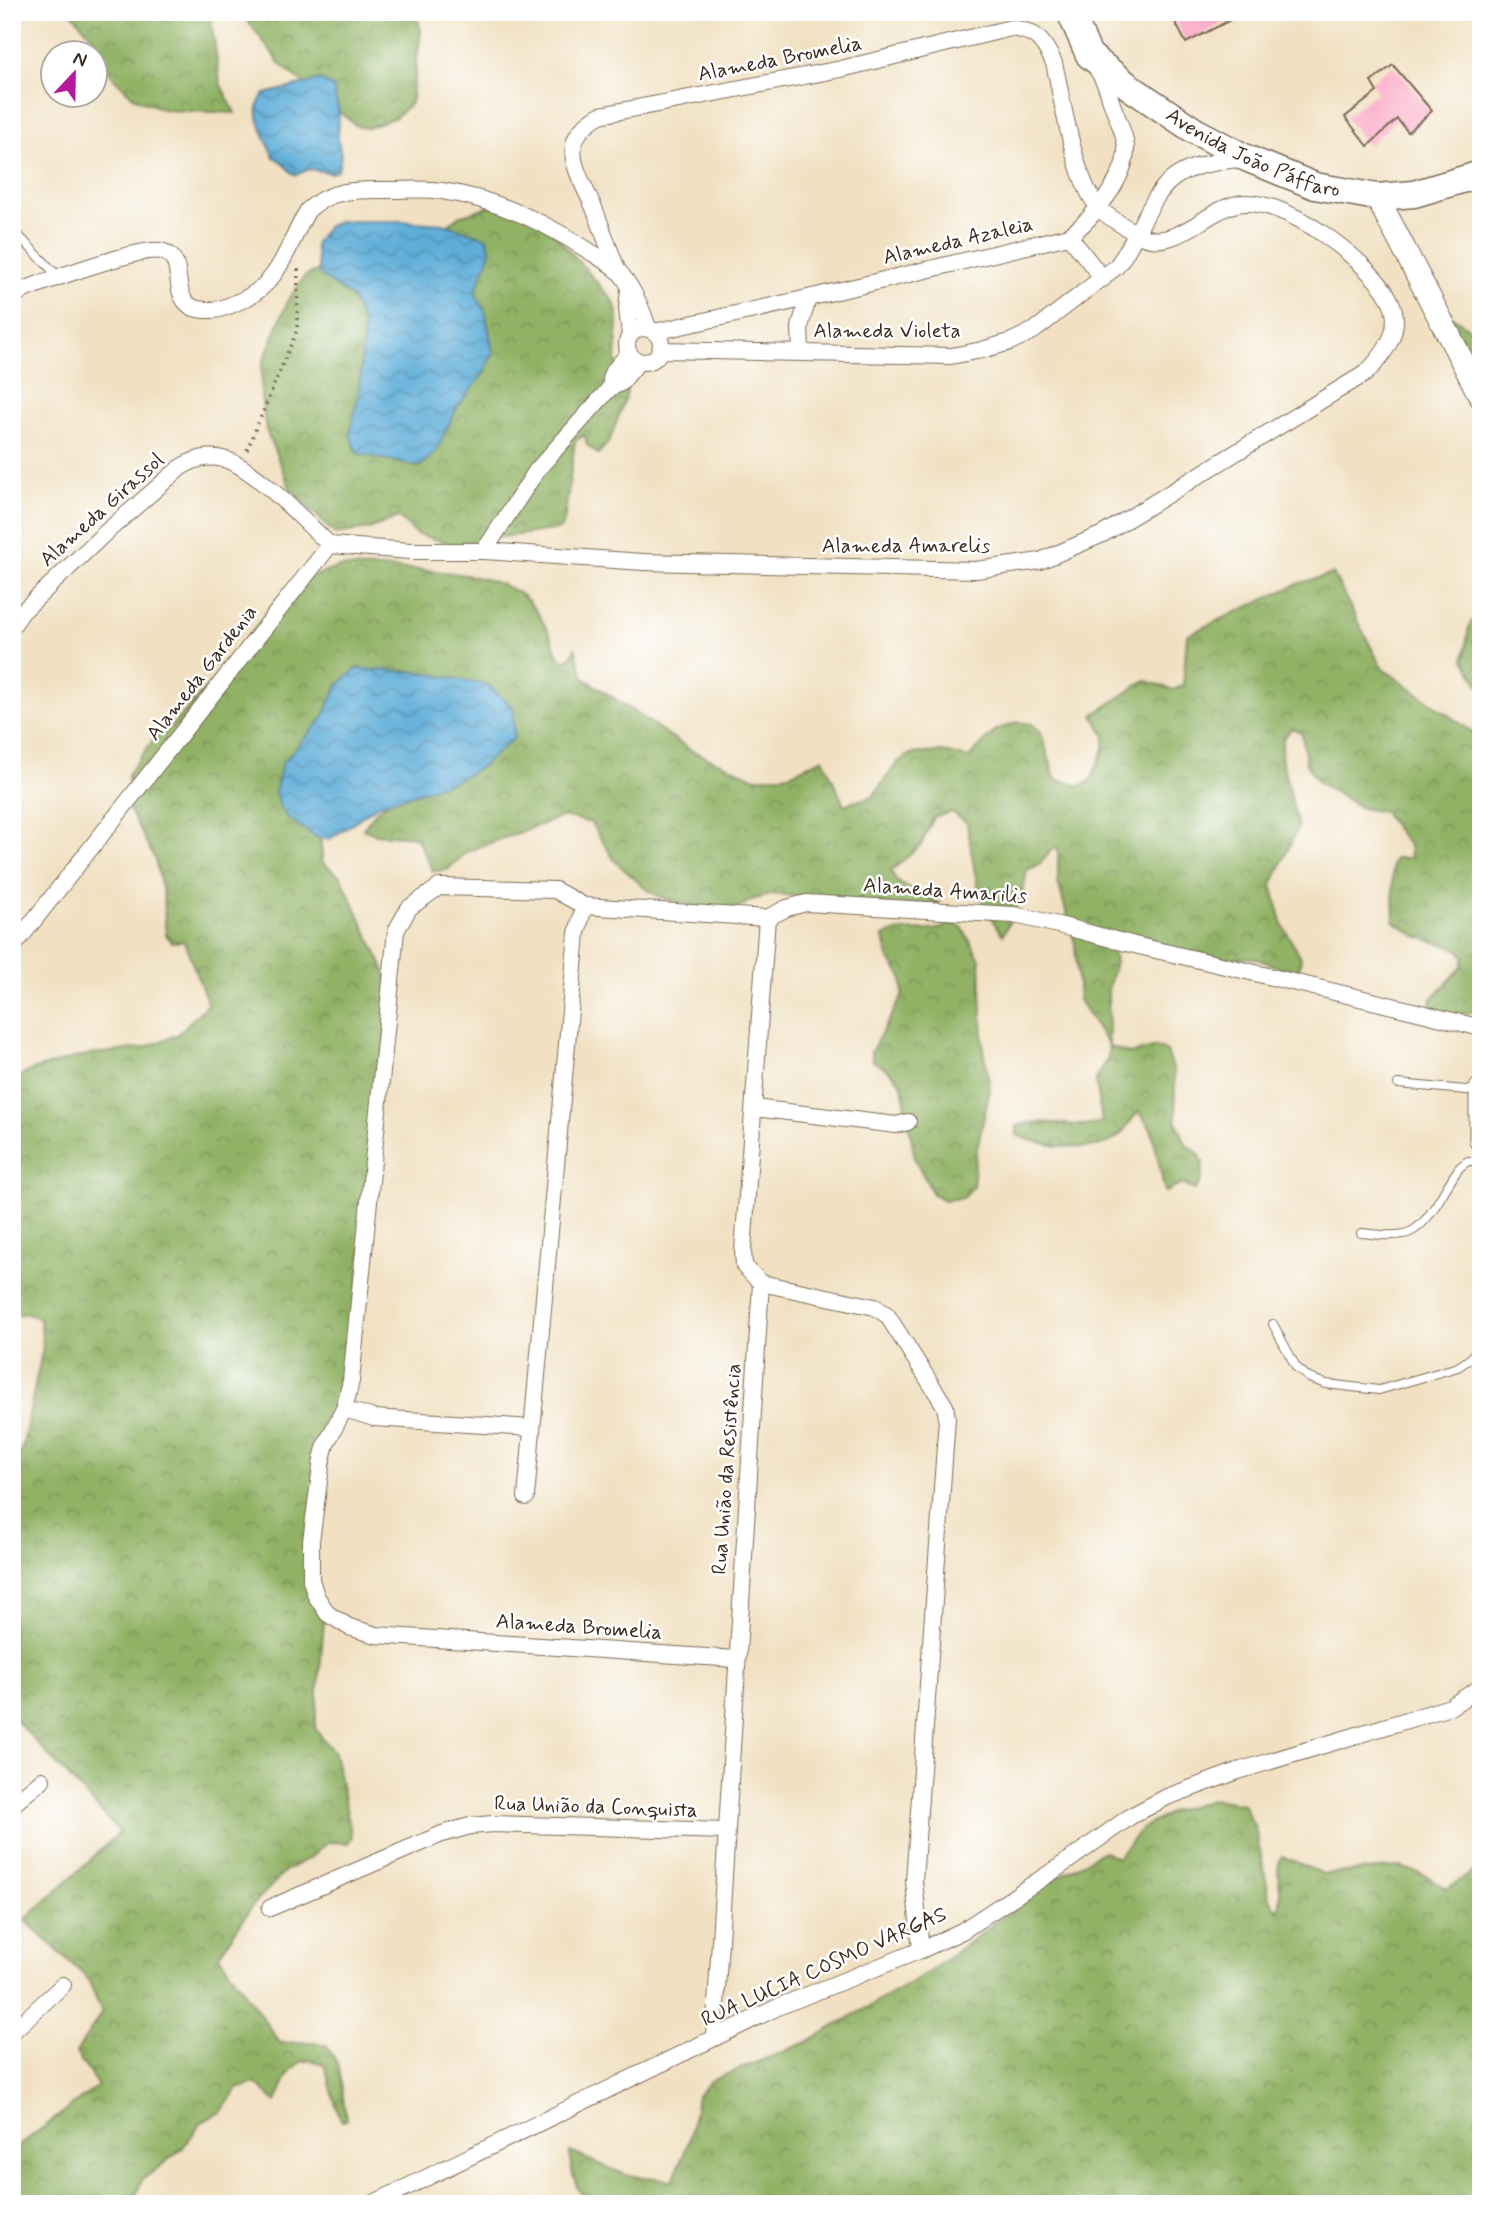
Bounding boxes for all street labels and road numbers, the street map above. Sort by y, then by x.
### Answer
street label: Alameda Bromelia [696,29,864,89]
street label: Avenida João Páffaro [1160,101,1342,204]
street label: Alameda Azaleia [880,210,1036,272]
street label: Alameda Violeta [813,317,961,345]
street label: Alameda Girassol [34,447,170,573]
street label: Alameda Amarelis [822,532,990,560]
street label: Alameda Gardenia [140,599,264,747]
street label: Alameda Amarilis [862,871,1028,911]
street label: Rua União da Resistência [706,1362,748,1576]
street label: Alameda Bromelia [495,1607,663,1647]
street label: Rua União da Conquista [494,1789,698,1825]
street label: RUA LUCIA COSMO VARGAS [697,1900,951,2034]

